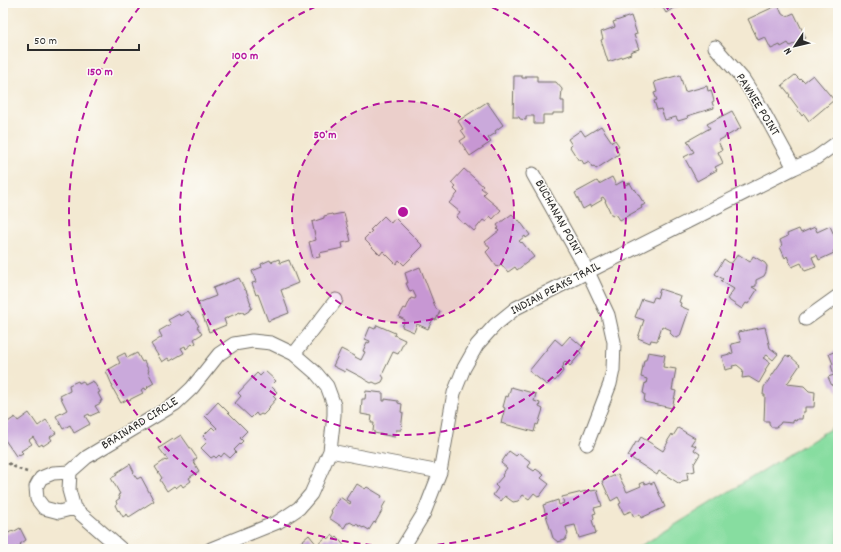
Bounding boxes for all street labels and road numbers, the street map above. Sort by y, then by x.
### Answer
street label: PAWNEE POINT [730,70,784,140]
street label: BUCHANAN POINT [529,176,587,260]
street label: INDIAN PEAKS TRAIL [508,257,605,321]
street label: BRAINARD CIRCLE [98,393,182,455]

